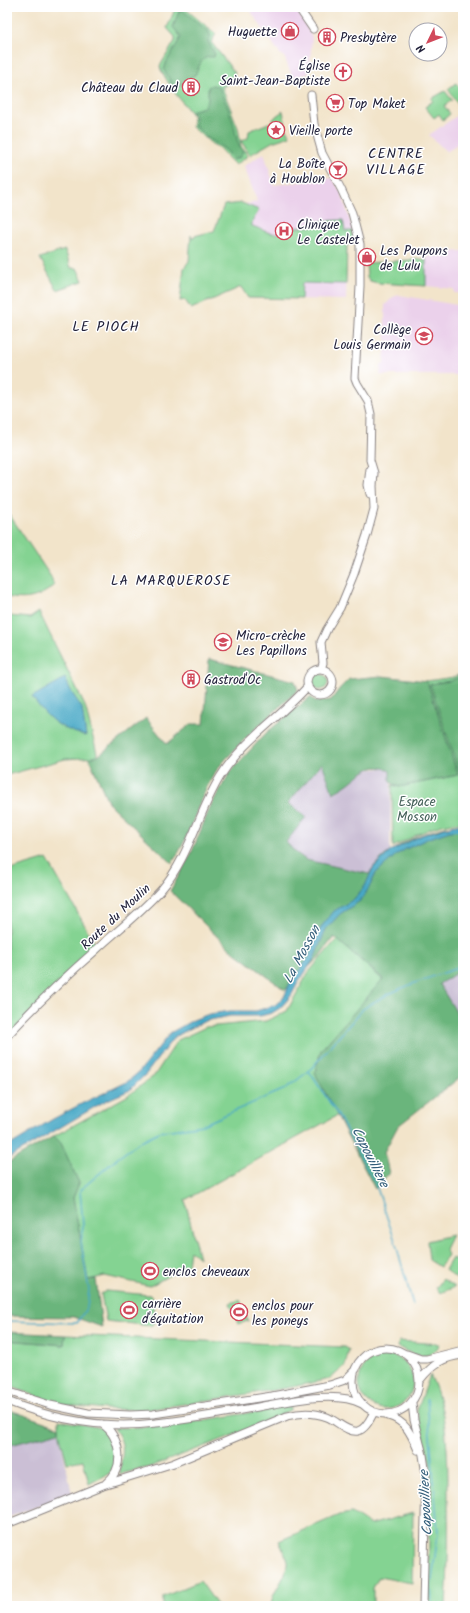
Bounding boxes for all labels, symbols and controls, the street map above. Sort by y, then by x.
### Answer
shop icon: Huguette [280,21,300,41]
place label: Huguette [228,22,277,43]
north arrow [408,22,448,62]
building icon: Presbytère [317,27,337,47]
place label: Presbytère [340,28,397,49]
text: N [412,39,430,57]
place label: Église Saint-Jean-Baptiste [220,56,330,92]
church icon: Église Saint-Jean-Baptiste [333,62,353,82]
building icon: Château du Claud [181,77,201,97]
place label: Château du Claud [81,78,179,99]
supermarket icon: Top Maket [325,93,345,113]
place label: Top Maket [348,94,407,115]
place icon: Vieille porte [266,120,286,140]
place label: Vieille porte [289,121,353,142]
district label: CENTRE VILLAGE [366,143,426,181]
place label: La Boîte à Houblon [270,154,325,190]
bar icon: La Boîte à Houblon [328,160,348,180]
place label: Clinique Le Castelet [297,215,360,251]
hospital icon: Clinique Le Castelet [274,221,294,241]
place label: Les Poupons de Lulu [380,241,448,277]
shop icon: Les Poupons de Lulu [357,247,377,267]
district label: LE PIOCH [72,316,140,338]
place label: Collège Louis Germain [333,320,411,356]
school or university icon: Collège Louis Germain [414,326,434,346]
district label: LA MARQUEROSE [111,570,231,592]
place label: Micro-crèche Les Papillons [236,626,307,662]
school or university icon: Micro-crèche Les Papillons [213,632,233,652]
building icon: Gastrod'Oc [181,669,201,689]
place label: Gastrod'Oc [204,670,261,691]
park label: Espace Mosson [397,792,437,828]
street label: Route du Moulin [76,879,156,955]
water label: La Mosson [277,920,327,987]
water label: Capouilliere [345,1123,396,1193]
sports icon: enclos cheveaux [140,1261,160,1281]
place label: enclos cheveaux [163,1262,250,1283]
place label: carrière d'équitation [142,1294,204,1330]
place label: enclos pour les poneys [252,1296,314,1332]
sports icon: carrière d'équitation [119,1300,139,1320]
sports icon: enclos pour les poneys [229,1302,249,1322]
water label: Capouilliere [413,1468,439,1536]

